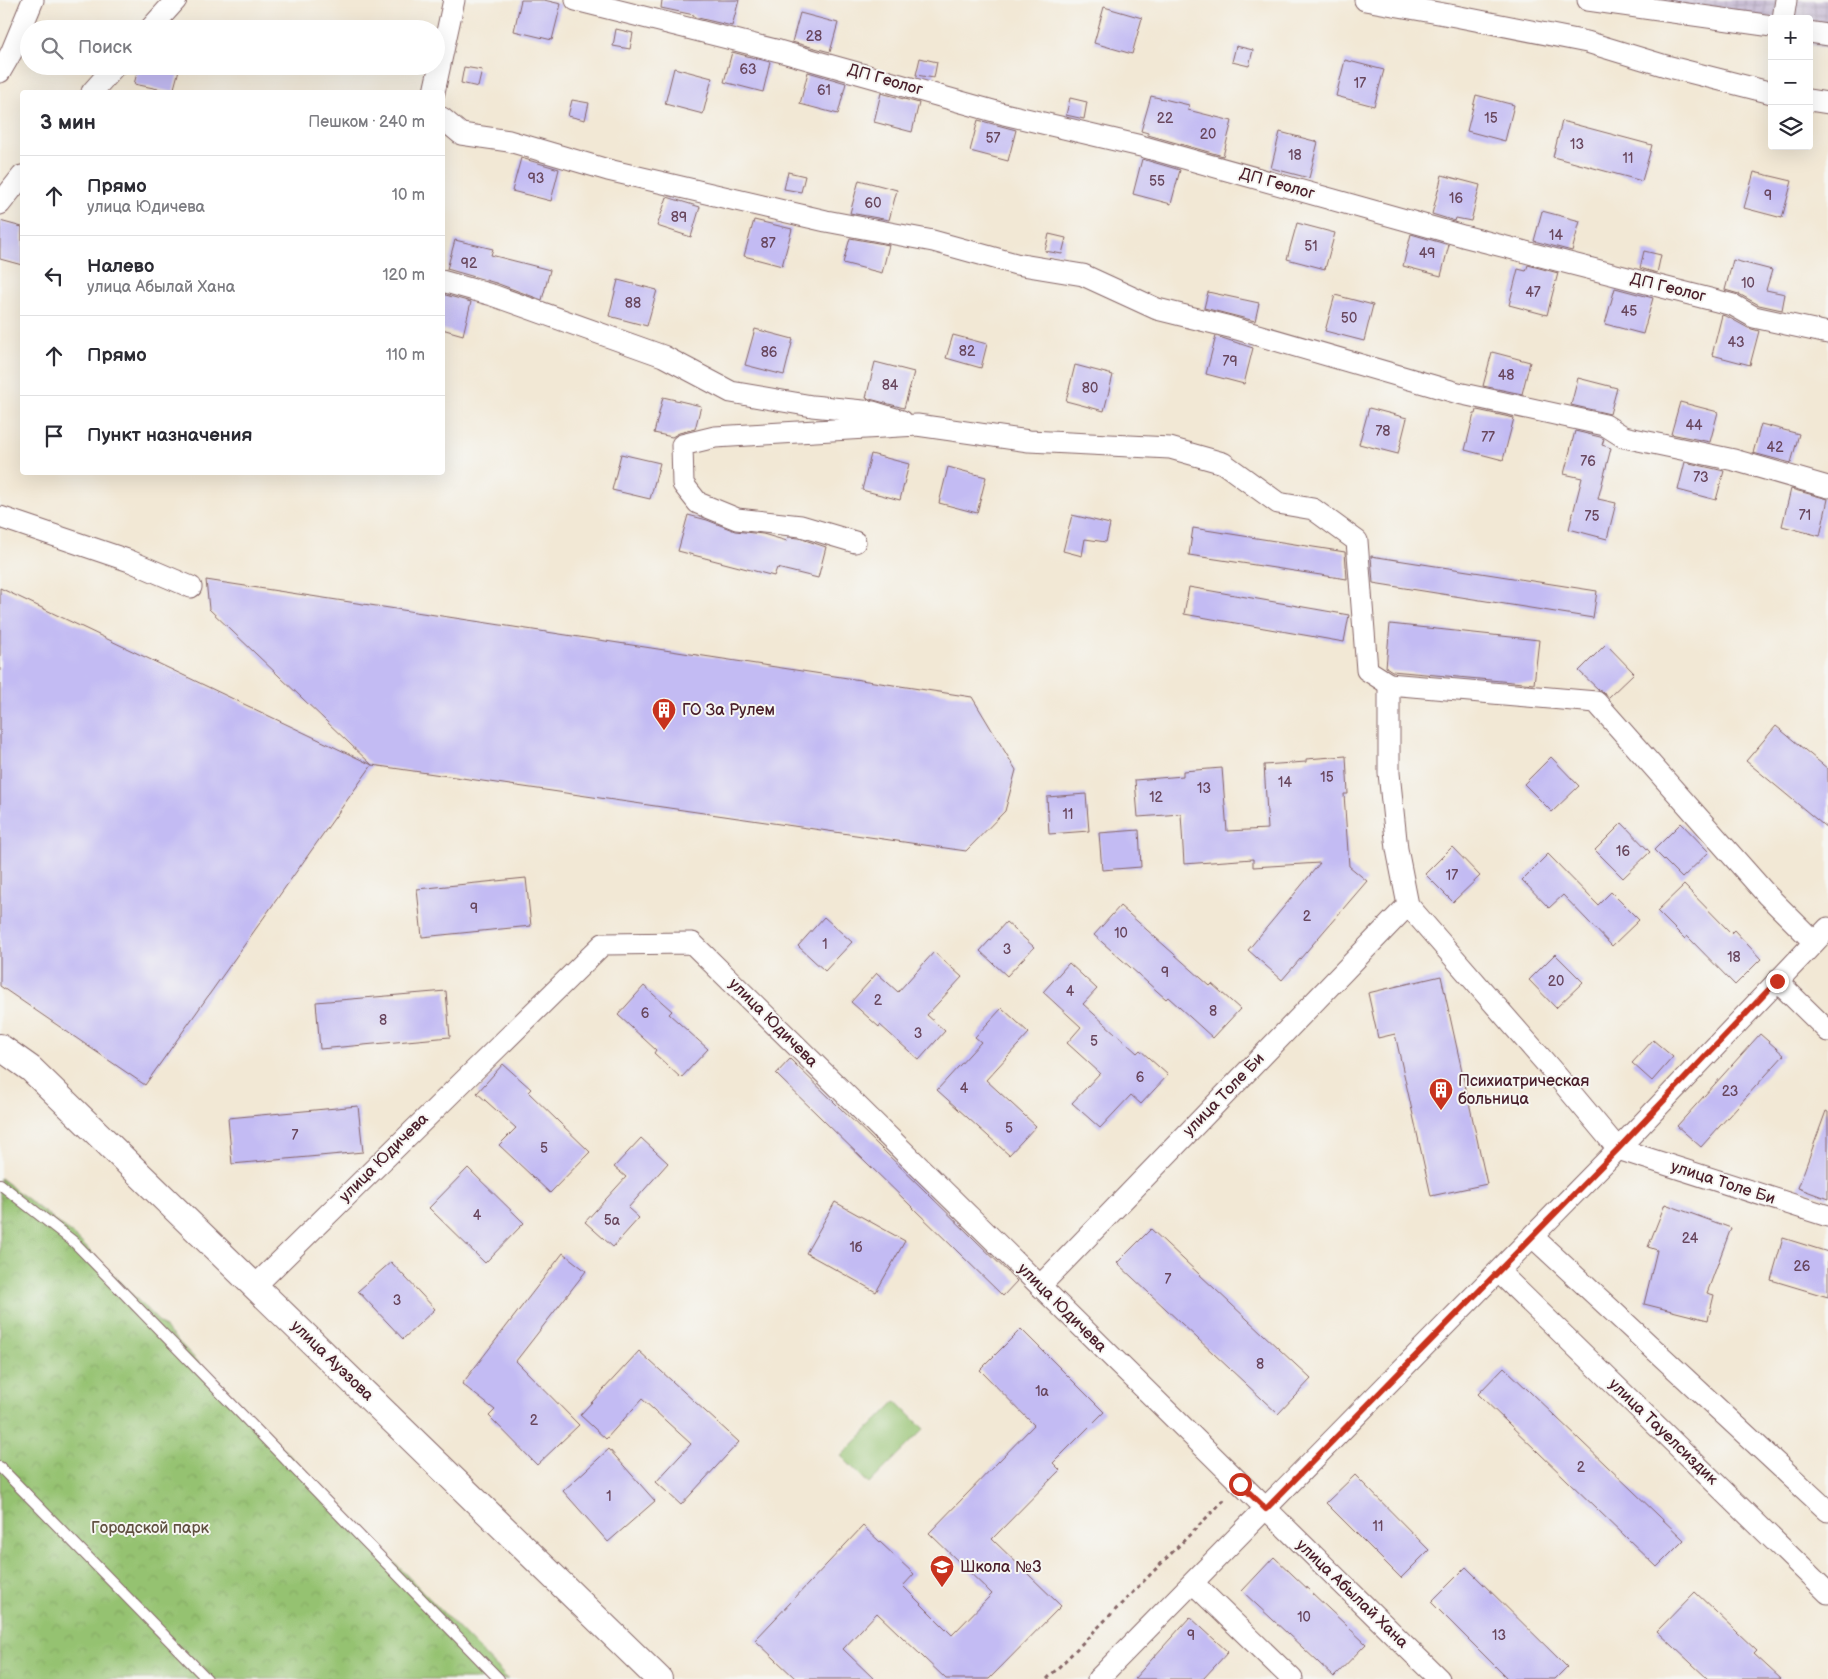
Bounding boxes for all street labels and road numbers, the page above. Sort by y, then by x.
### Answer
street label: ДП Геолог [845,60,925,100]
street label: ДП Геолог [1237,164,1317,204]
street label: ДП Геолог [1628,269,1708,307]
street label: улица Юдичева [725,975,822,1072]
street label: улица Толе Би [1180,1049,1268,1141]
street label: улица Юдичева [336,1109,433,1206]
street label: улица Толе Би [1669,1157,1777,1209]
street label: улица Юдичева [1014,1260,1111,1357]
street label: улица Ауэзова [287,1317,378,1406]
street label: улица Тауелсиздик [1604,1375,1722,1489]
street label: улица Абылай Хана [1292,1536,1412,1653]

